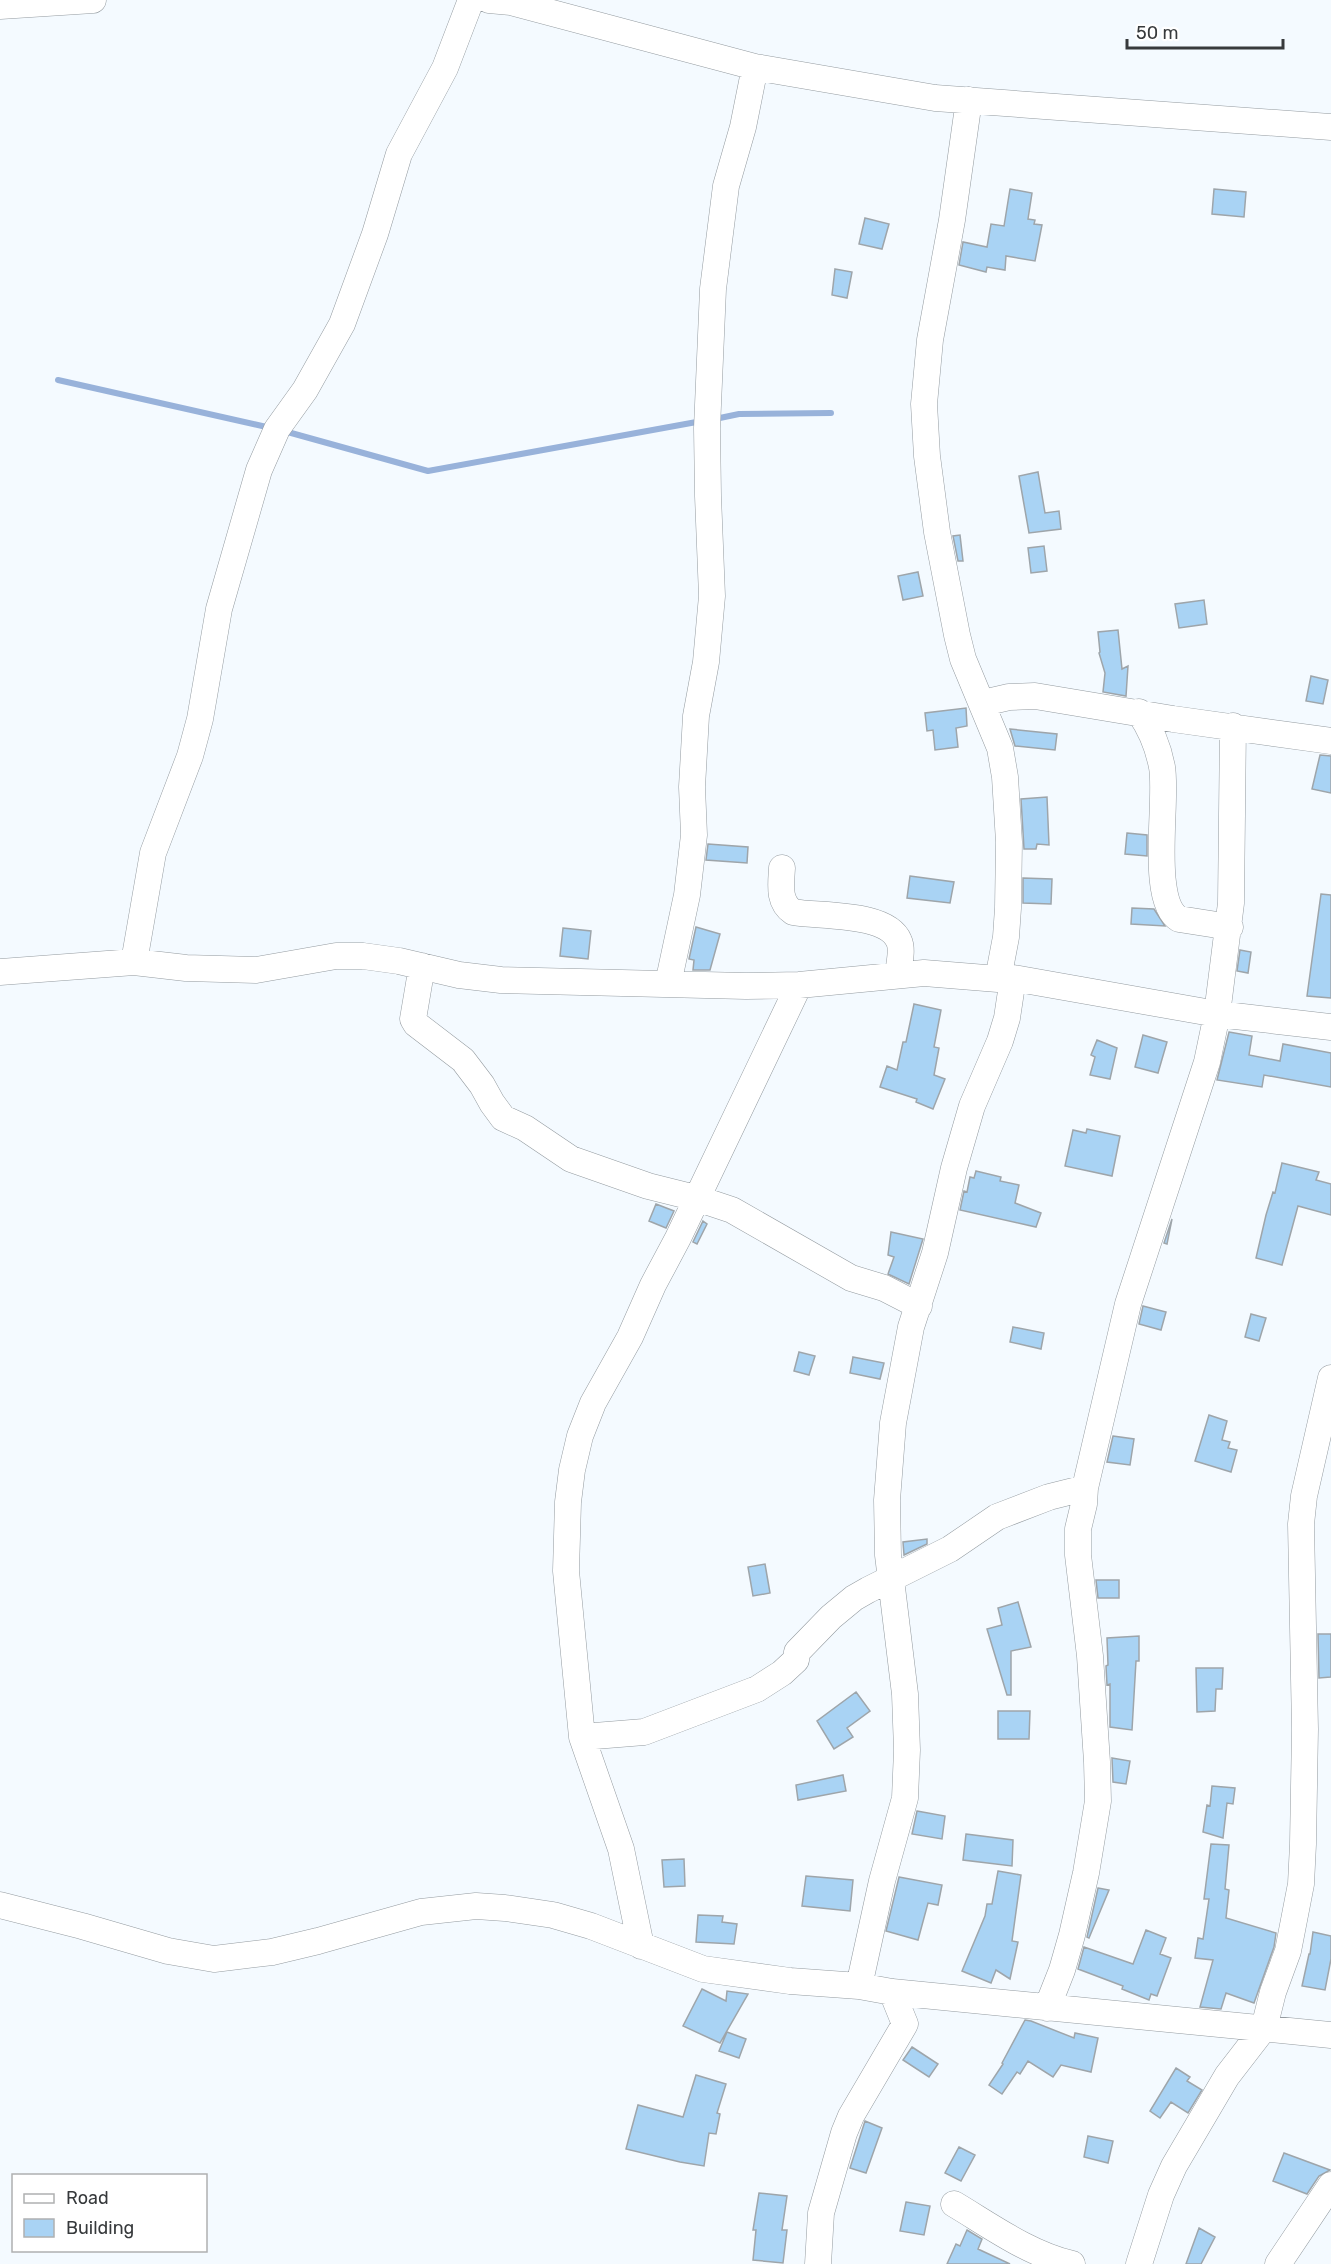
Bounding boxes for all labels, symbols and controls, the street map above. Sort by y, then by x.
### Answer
scale bar [1127,12,1283,50]
text: 50 m [1136,22,1179,44]
legend [12,2174,207,2252]
text: Road [66,2187,109,2209]
text: Building [66,2217,134,2239]

